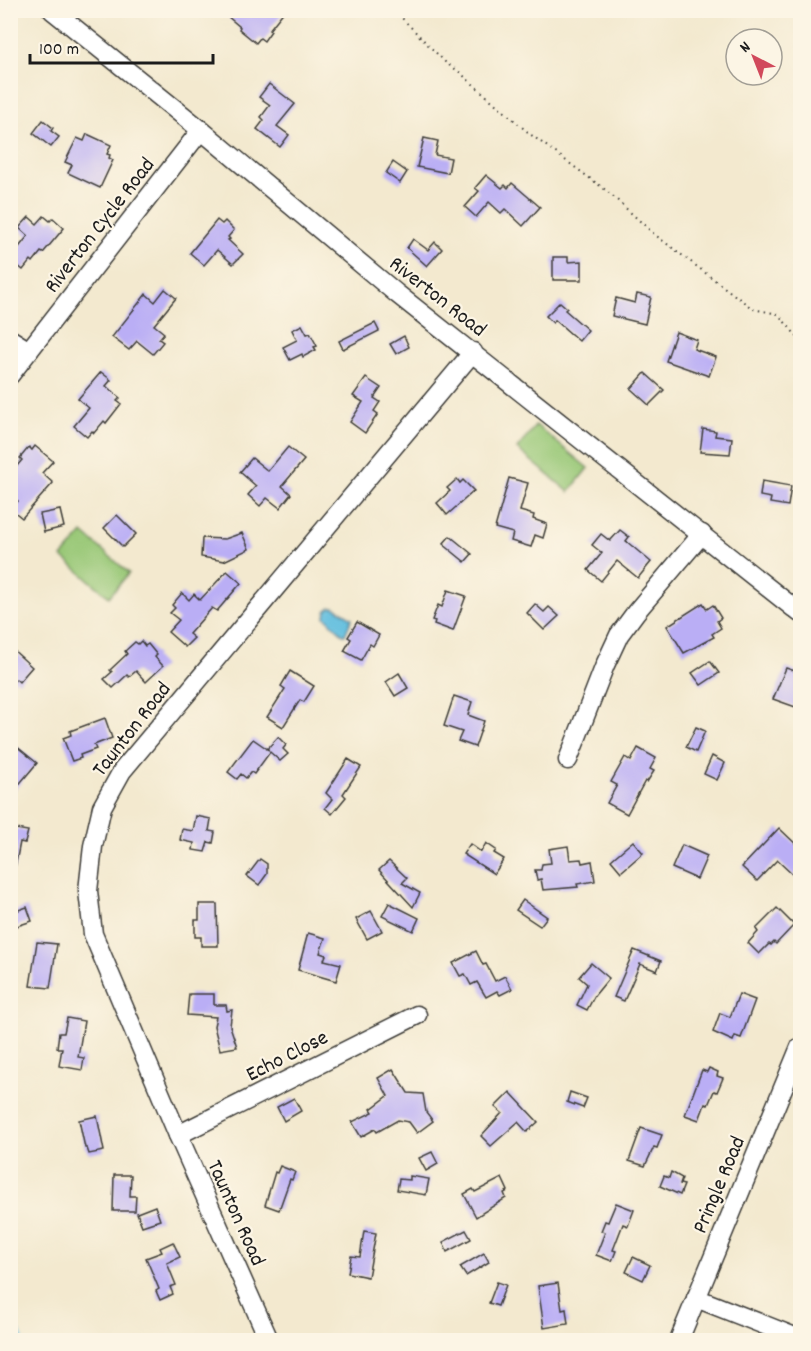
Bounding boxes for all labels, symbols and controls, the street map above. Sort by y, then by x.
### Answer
scale bar [30,27,213,65]
north arrow [724,27,784,87]
text: N [735,36,756,59]
text: 100 m [39,38,79,63]
street label: Riverton Cycle Road [38,152,164,301]
street label: Riverton Road [382,250,492,346]
street label: Taunton Road [86,676,180,784]
street label: Echo Close [241,1023,334,1091]
street label: Pringle Road [686,1132,755,1239]
street label: Taunton Road [198,1155,272,1271]

